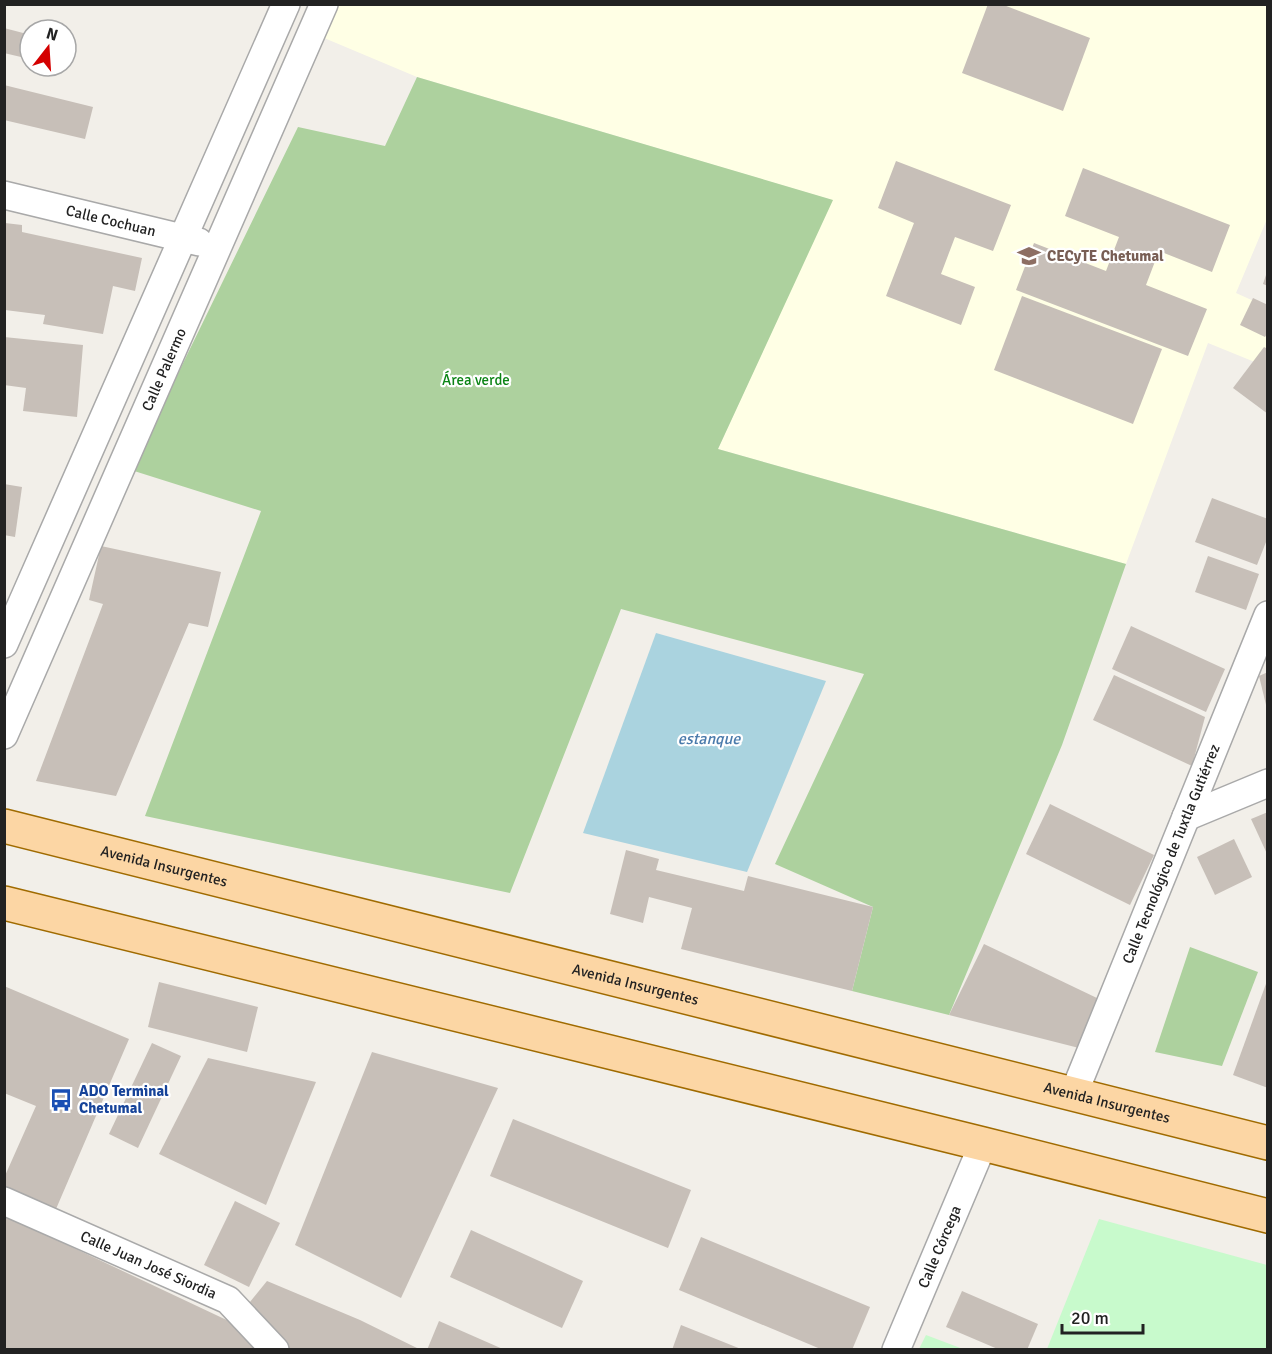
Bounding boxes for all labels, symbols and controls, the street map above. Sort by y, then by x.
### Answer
north arrow [18,18,78,78]
text: N [44,23,60,46]
street label: Calle Cochuan [64,201,158,240]
school or university icon: CECyTE Chetumal [1016,243,1042,269]
place label: CECyTE Chetumal [1047,247,1164,265]
street label: Calle Palermo [138,325,190,414]
park label: Área verde [442,370,510,389]
water label: estanque [678,729,741,749]
street label: Calle Tecnológico de Tuxtla Gutiérrez [1118,741,1224,966]
street label: Avenida Insurgentes [99,842,230,891]
street label: Avenida Insurgentes [570,960,701,1009]
street label: Avenida Insurgentes [1042,1078,1172,1127]
place label: ADO Terminal Chetumal [79,1082,169,1117]
bus stop icon: ADO Terminal Chetumal [48,1087,74,1113]
street label: Calle Córcega [914,1203,965,1291]
street label: Calle Juan José Siordia [78,1227,219,1303]
scale bar [1062,1297,1143,1335]
text: 20 m [1071,1307,1109,1329]

